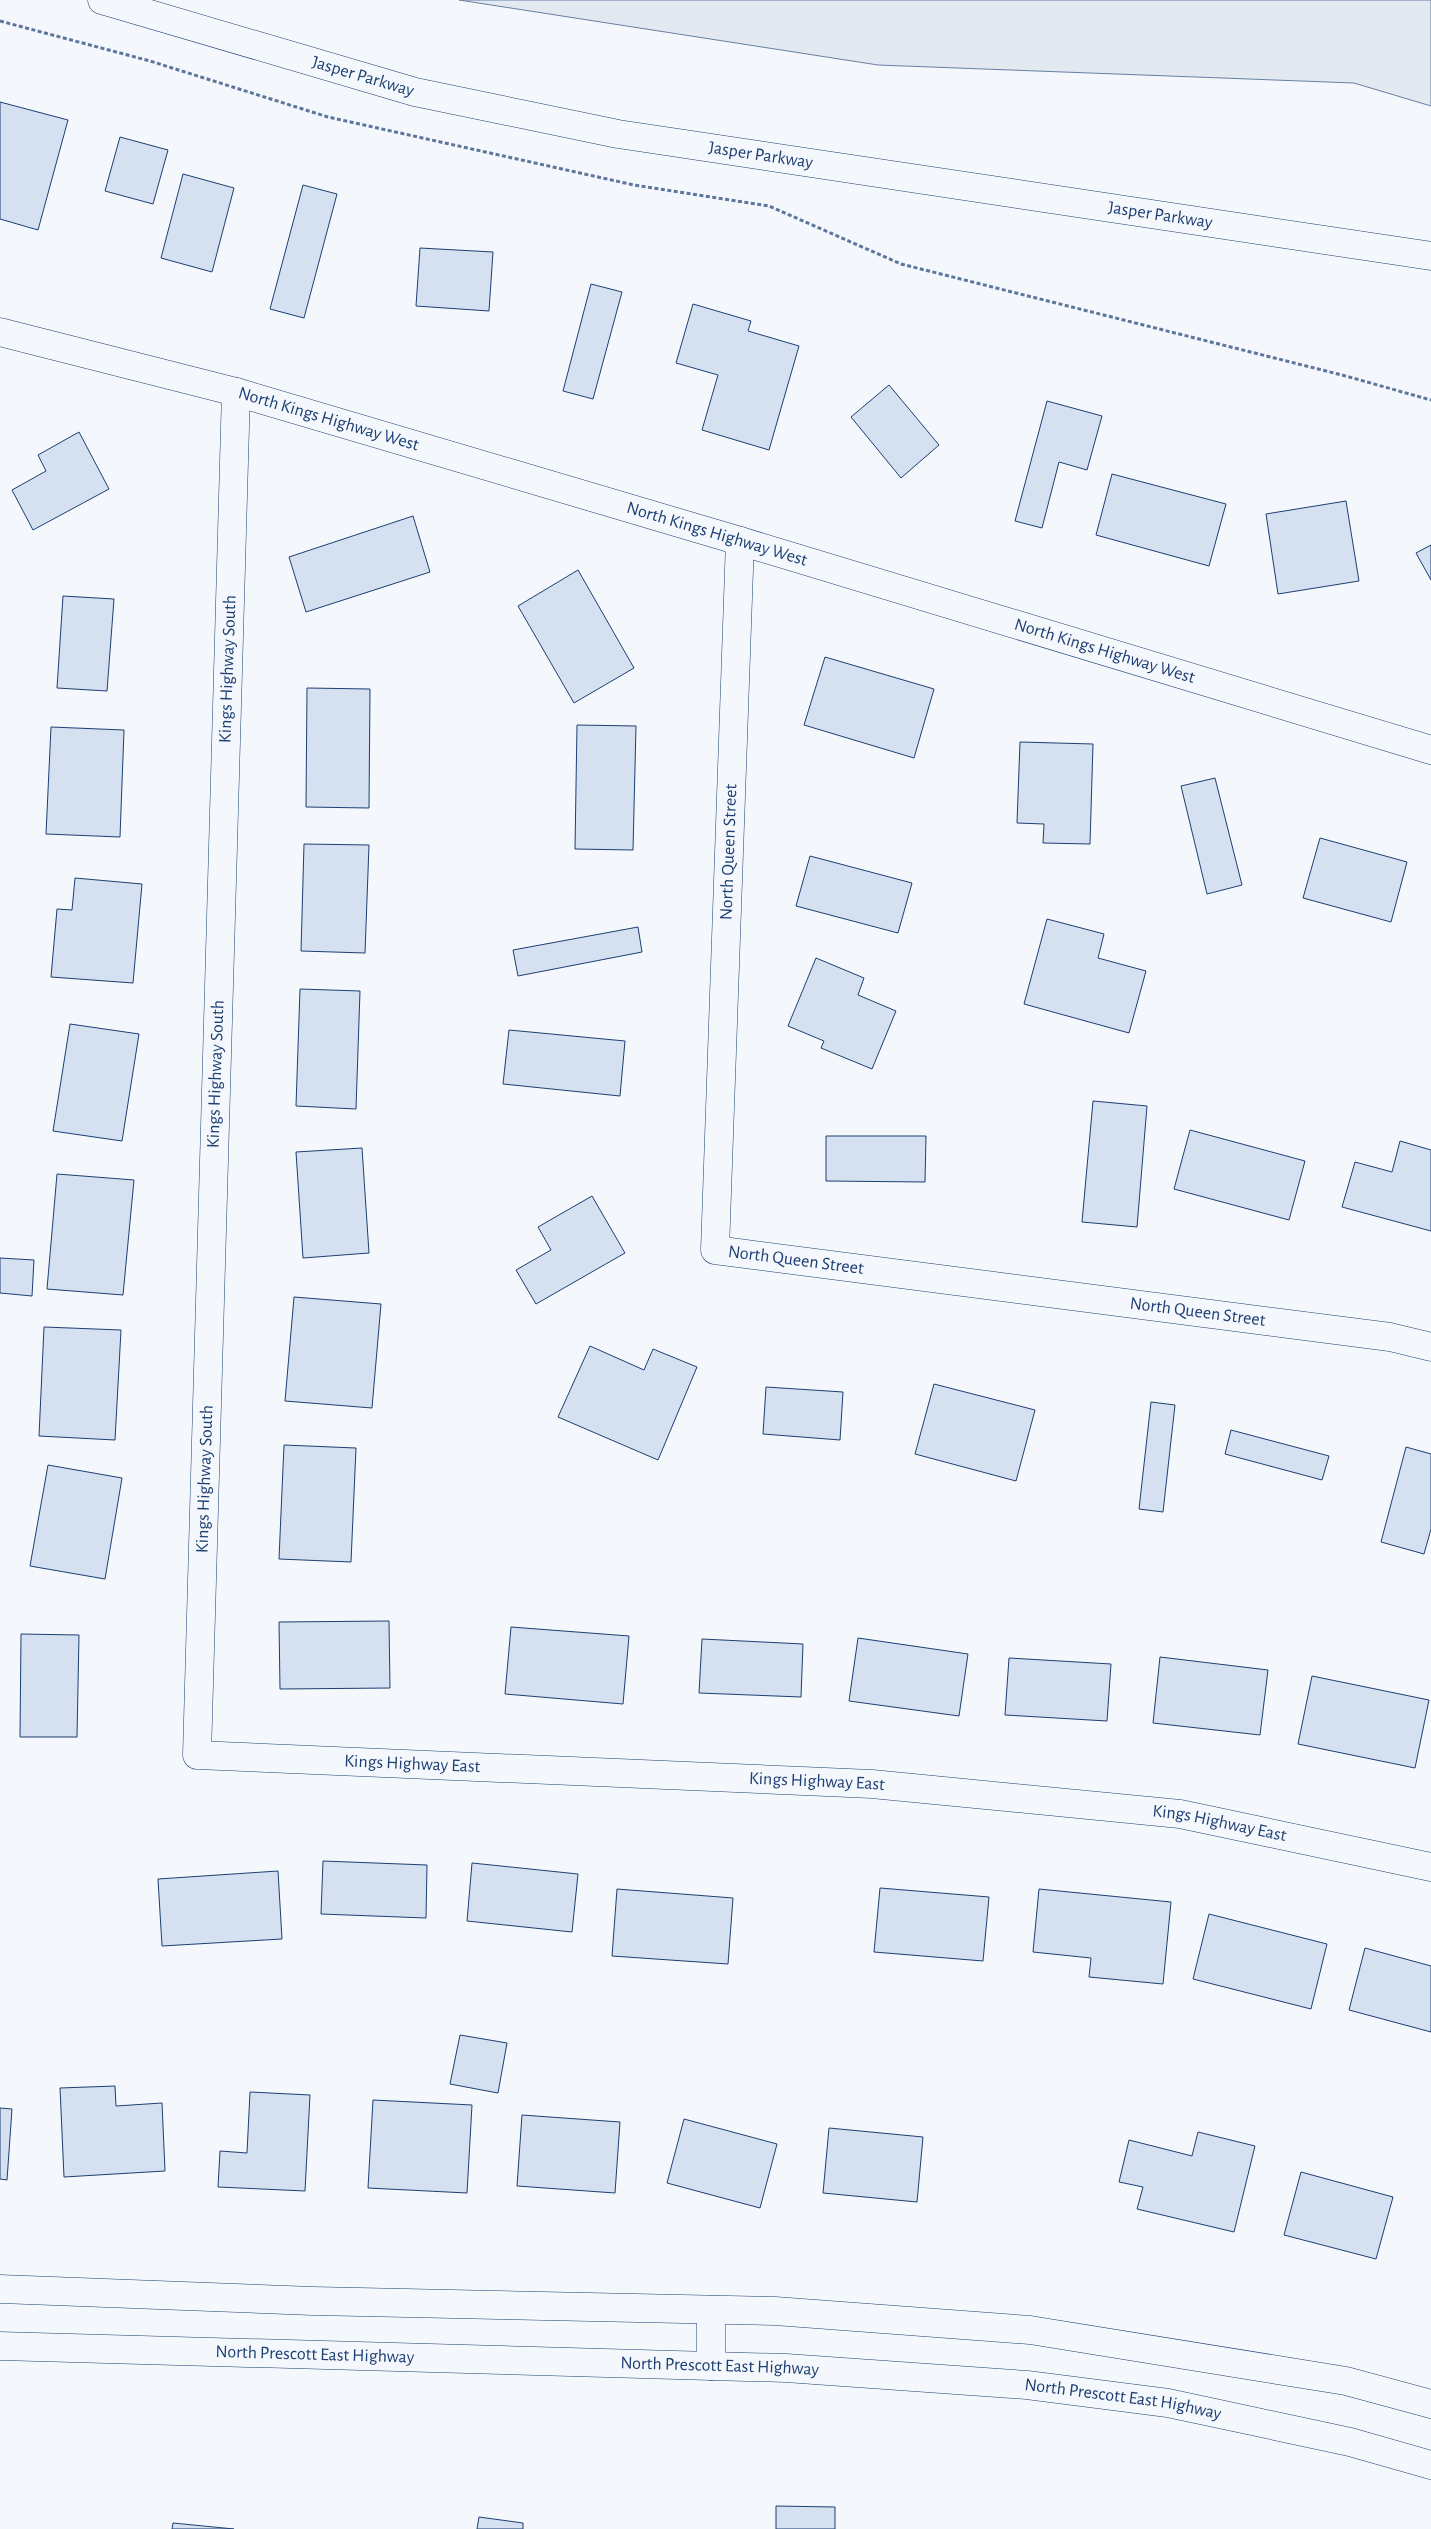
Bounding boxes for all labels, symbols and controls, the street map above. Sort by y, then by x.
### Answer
street label: Jasper Parkway [310,53,416,100]
street label: Jasper Parkway [707,139,815,172]
street label: Jasper Parkway [1107,199,1214,232]
street label: North Kings Highway West [236,384,421,455]
street label: North Kings Highway West [624,499,810,570]
street label: Kings Highway South [216,595,240,743]
street label: North Kings Highway West [1012,616,1197,687]
street label: North Queen Street [718,783,740,920]
street label: Kings Highway South [204,1000,228,1148]
street label: North Queen Street [727,1243,865,1278]
street label: North Queen Street [1129,1295,1267,1330]
street label: Kings Highway South [193,1405,217,1553]
street label: Kings Highway East [344,1752,481,1776]
street label: Kings Highway East [748,1770,886,1794]
street label: Kings Highway East [1152,1802,1288,1845]
street label: North Prescott East Highway [215,2343,415,2367]
street label: North Prescott East Highway [620,2354,820,2379]
street label: North Prescott East Highway [1024,2376,1223,2423]

